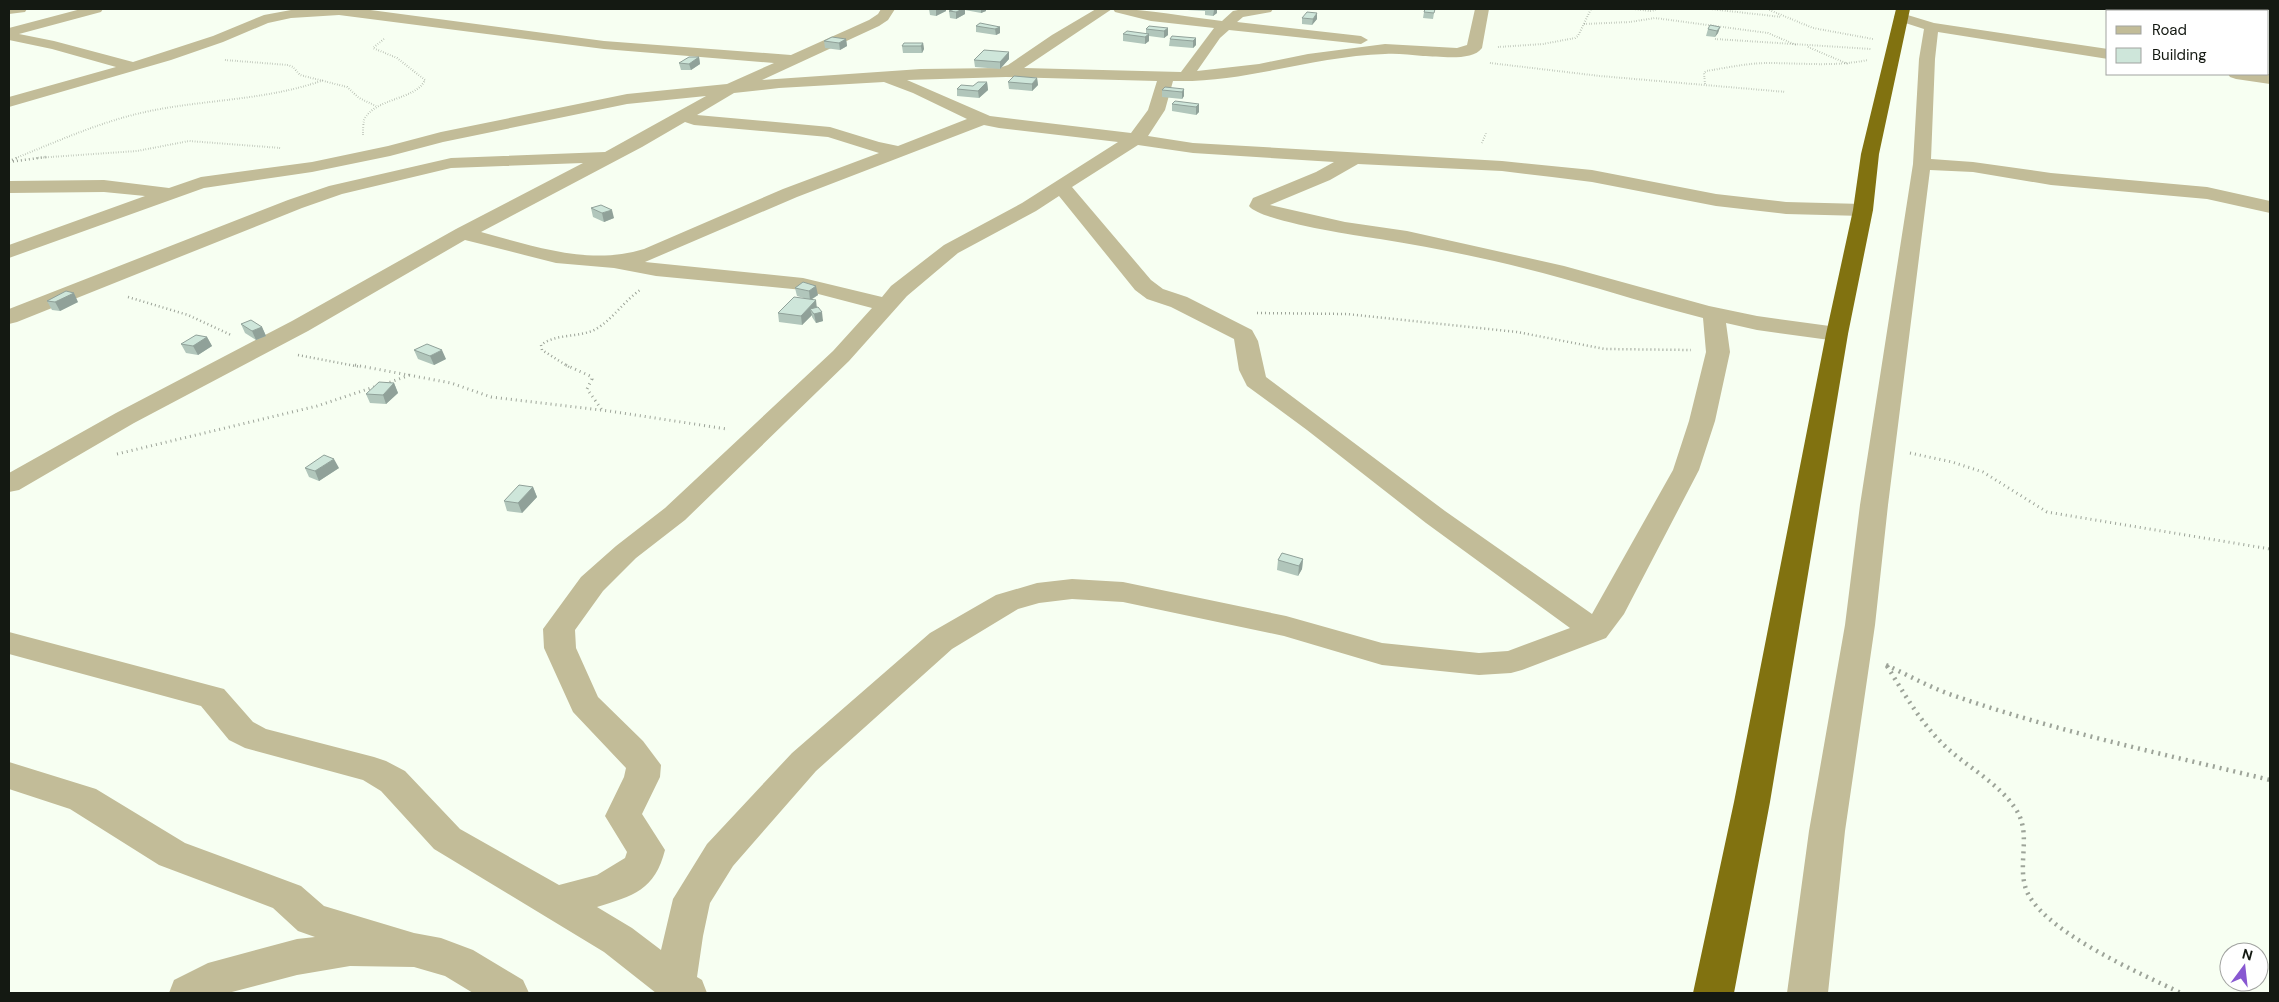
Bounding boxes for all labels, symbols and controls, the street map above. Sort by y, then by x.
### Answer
legend [2106,10,2269,75]
text: Road [2152,20,2187,40]
text: Building [2152,45,2207,65]
north arrow [2219,942,2269,992]
text: N [2240,944,2255,964]

